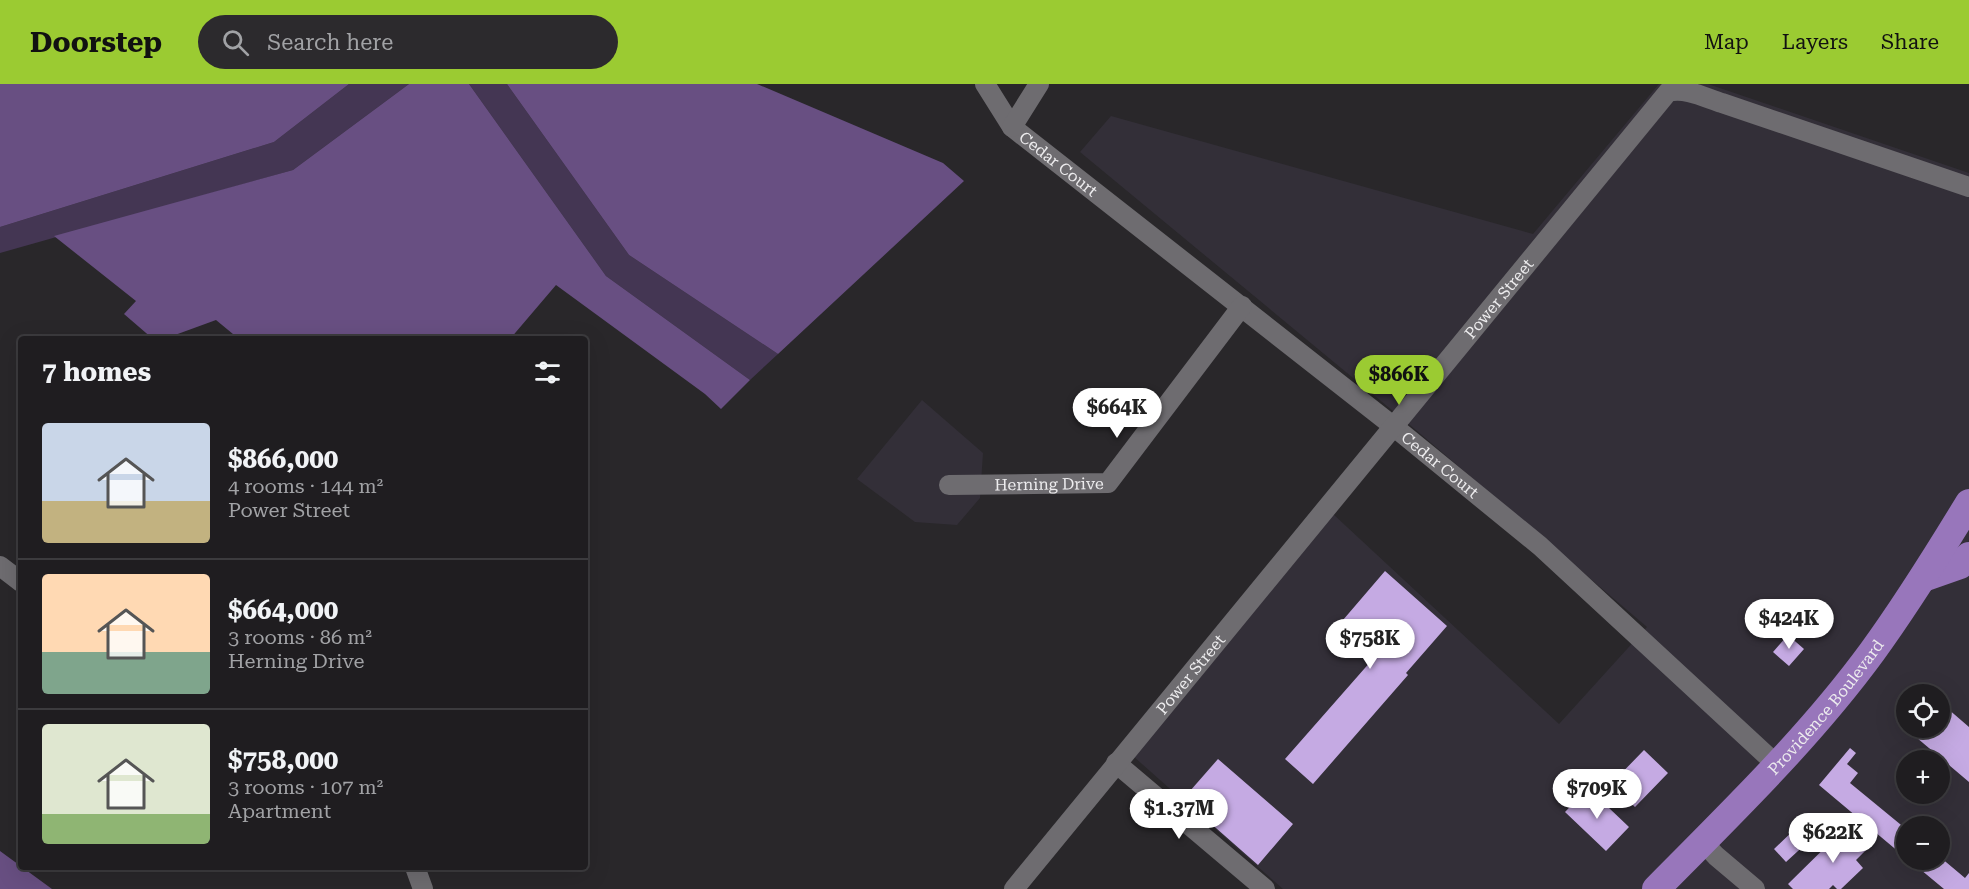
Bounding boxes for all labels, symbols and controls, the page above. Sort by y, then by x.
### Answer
search box [198,15,618,69]
text: Doorstep [30,26,162,59]
icon: search [219,26,252,59]
text: Search here [267,30,393,55]
text: Map [1704,30,1749,54]
text: Layers [1782,30,1848,54]
text: Share [1881,30,1939,54]
street label: Cedar Court [1016,127,1102,200]
street label: Power Street [1460,255,1537,342]
pin: $866K [1357,355,1441,406]
icon: filters [531,356,564,389]
text: 7 homes [42,357,151,387]
text: $866K [1369,362,1429,386]
pin: $664K [1075,388,1159,439]
text: $664K [1087,395,1147,419]
street label: Cedar Court [1398,427,1483,502]
text: $866,000 [228,444,338,474]
icon: home [90,447,162,519]
text: 4 rooms · 144 m² [228,474,383,498]
street label: Herning Drive [994,474,1104,494]
text: Power Street [228,498,350,522]
text: $664,000 [228,595,338,625]
icon: home [90,598,162,670]
pin: $424K [1747,599,1831,650]
text: $424K [1759,606,1819,630]
pin: $758K [1328,619,1412,670]
text: 3 rooms · 86 m² [228,625,372,649]
text: $758K [1340,626,1400,650]
street label: Power Street [1152,630,1229,718]
street label: Providence Boulevard [1764,636,1887,778]
text: Herning Drive [228,649,364,673]
map controls [1896,684,1950,870]
button: locate [1896,684,1950,738]
text: $758,000 [228,745,338,775]
icon: home [90,748,162,820]
button: + [1896,750,1950,804]
pin: $709K [1555,769,1639,820]
text: 3 rooms · 107 m² [228,775,383,799]
text: $709K [1567,776,1627,800]
pin: $1.37M [1130,789,1228,840]
text: $1.37M [1144,796,1214,820]
text: Apartment [228,799,331,823]
pin: $622K [1791,813,1875,864]
button: − [1896,816,1950,870]
text: $622K [1803,820,1863,844]

